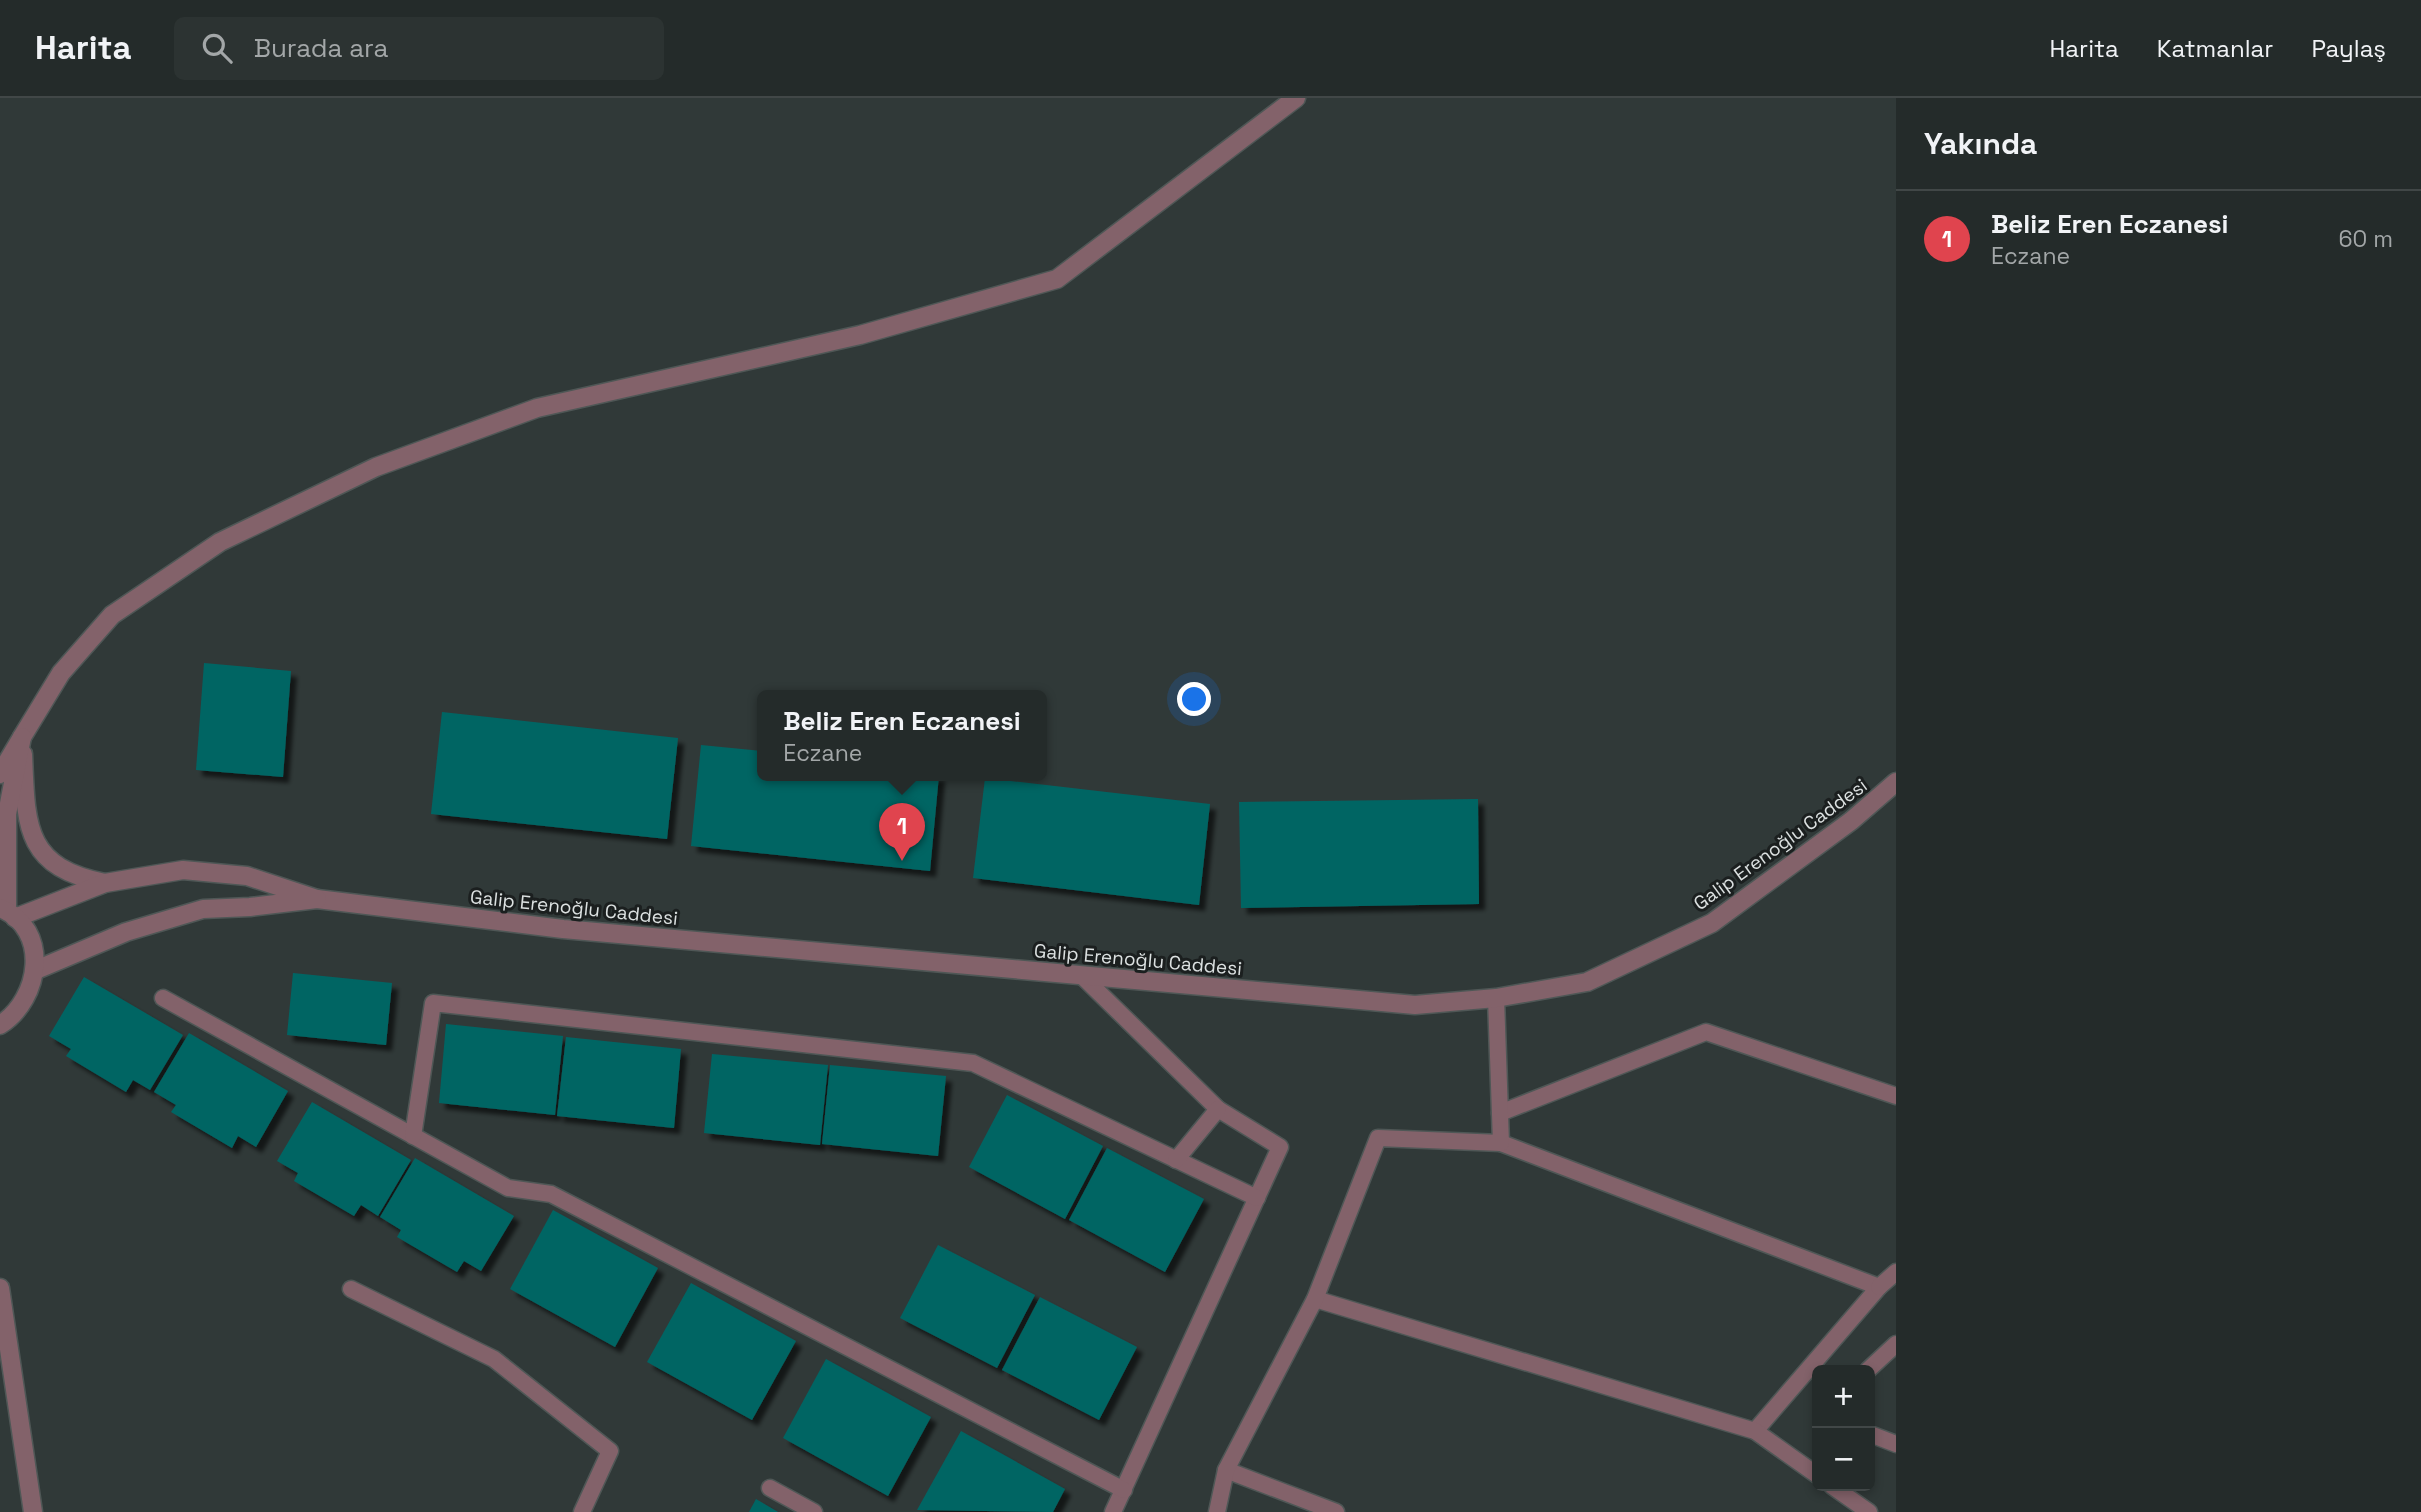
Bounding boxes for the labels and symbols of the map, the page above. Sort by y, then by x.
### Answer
your location [1177,682,1211,716]
street label: Galip Erenoğlu Caddesi [1689,773,1872,916]
pin: 1 [879,803,925,861]
street label: Galip Erenoğlu Caddesi [469,884,679,931]
street label: Galip Erenoğlu Caddesi [1033,938,1243,981]

